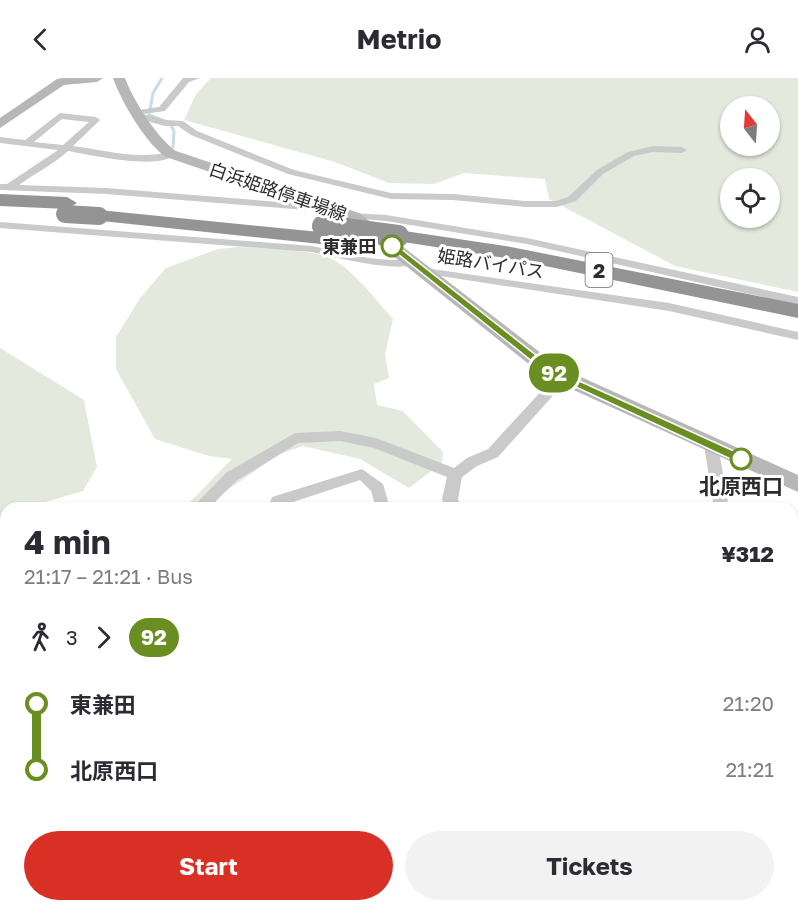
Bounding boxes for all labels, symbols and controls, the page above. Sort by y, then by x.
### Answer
icon: back [24,23,57,56]
text: Metrio [357,23,441,55]
icon: person [741,23,774,56]
north arrow [720,96,780,156]
map controls [720,96,780,228]
street label: 白浜姫路停車場線 [206,157,350,225]
button: locate [720,168,780,228]
place label: 東兼田 [322,235,376,257]
marker: 東兼田 [381,235,403,257]
street label: 姫路バイパス [436,244,546,282]
road number: 2 [586,253,612,287]
line badge: 92 [527,354,581,392]
text: 92 [541,360,567,386]
marker: 北原西口 [730,448,752,470]
place label: 北原西口 [699,473,783,499]
text: 4 min [24,522,111,561]
text: ¥312 [721,540,774,567]
text: 21:17 – 21:21 · Bus [24,564,193,588]
icon: walk [24,621,57,654]
icon: forward [87,621,120,654]
text: 92 [141,624,167,650]
text: 3 [66,625,78,649]
text: 東兼田 [70,691,136,718]
text: 21:20 [723,691,774,715]
text: 北原西口 [70,757,158,784]
text: 21:21 [725,757,774,781]
button: Start [24,831,393,900]
button: Tickets [405,831,774,900]

